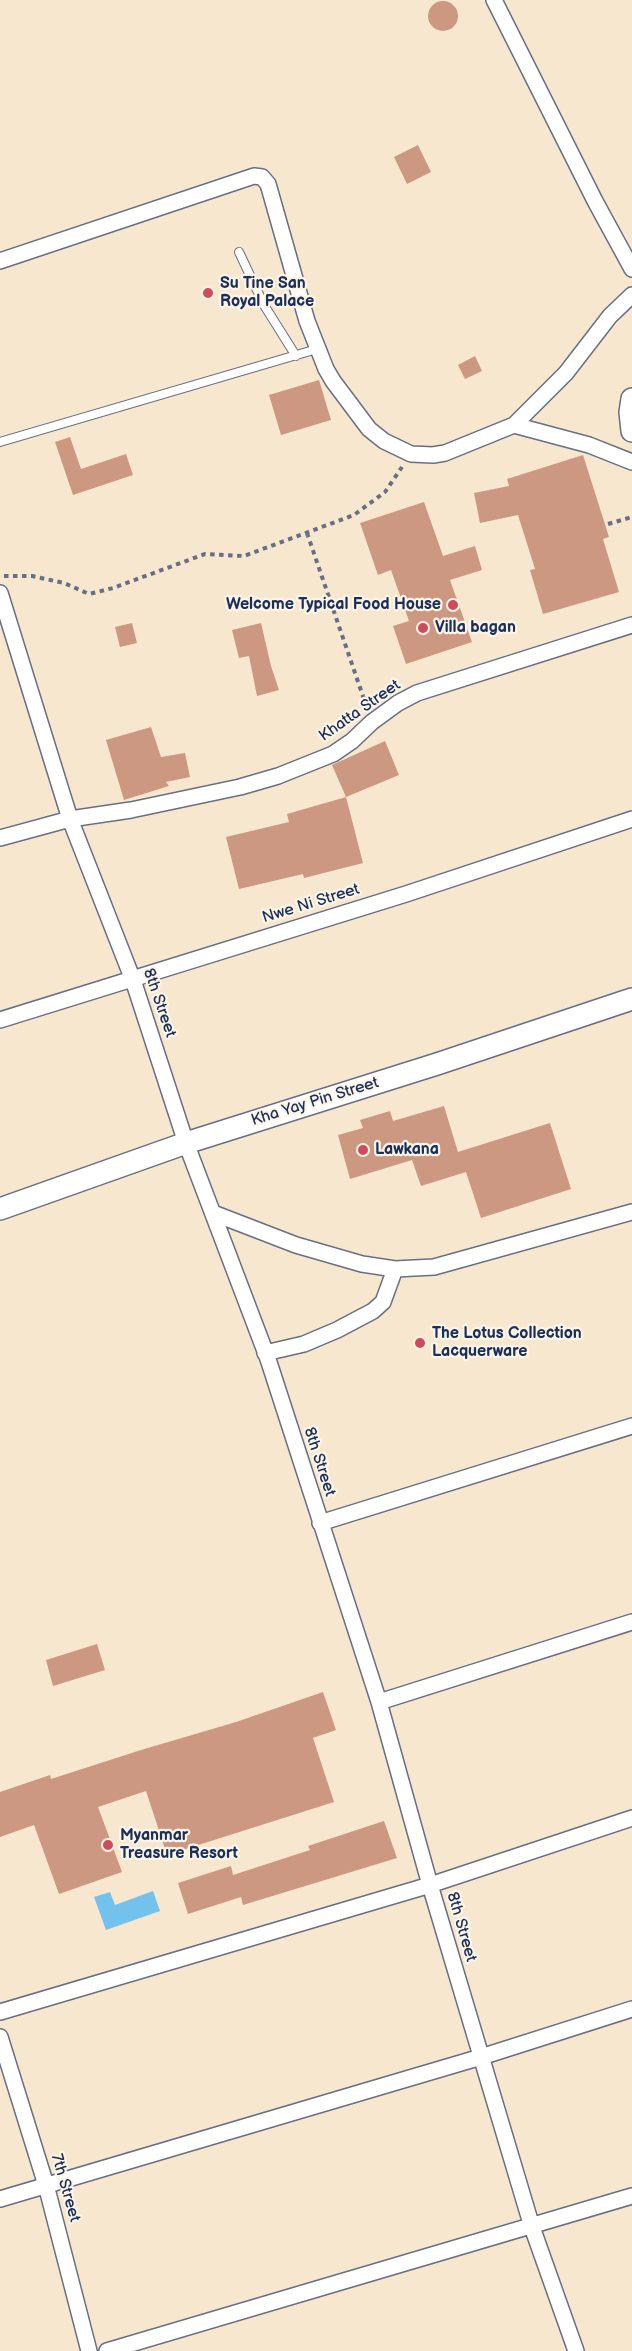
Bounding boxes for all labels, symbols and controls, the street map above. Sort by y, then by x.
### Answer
place label: Su Tine San Royal Palace [220,274,314,312]
marker: Su Tine San Royal Palace [201,286,215,300]
place label: Welcome Typical Food House [226,595,441,615]
marker: Welcome Typical Food House [446,598,460,612]
place label: Villa bagan [435,618,516,638]
marker: Villa bagan [416,621,430,635]
street label: Khatta Street [316,676,404,746]
street label: Nwe Ni Street [260,880,362,928]
street label: 8th Street [138,966,180,1040]
street label: Kha Yay Pin Street [249,1073,381,1131]
place label: Lawkana [375,1140,439,1160]
marker: Lawkana [356,1143,370,1157]
place label: The Lotus Collection Lacquerware [432,1324,582,1362]
marker: The Lotus Collection Lacquerware [413,1336,427,1350]
street label: 8th Street [299,1425,339,1499]
place label: Myanmar Treasure Resort [120,1826,238,1864]
marker: Myanmar Treasure Resort [101,1838,115,1852]
street label: 8th Street [442,1890,480,1964]
street label: 7th Street [46,2152,84,2224]

